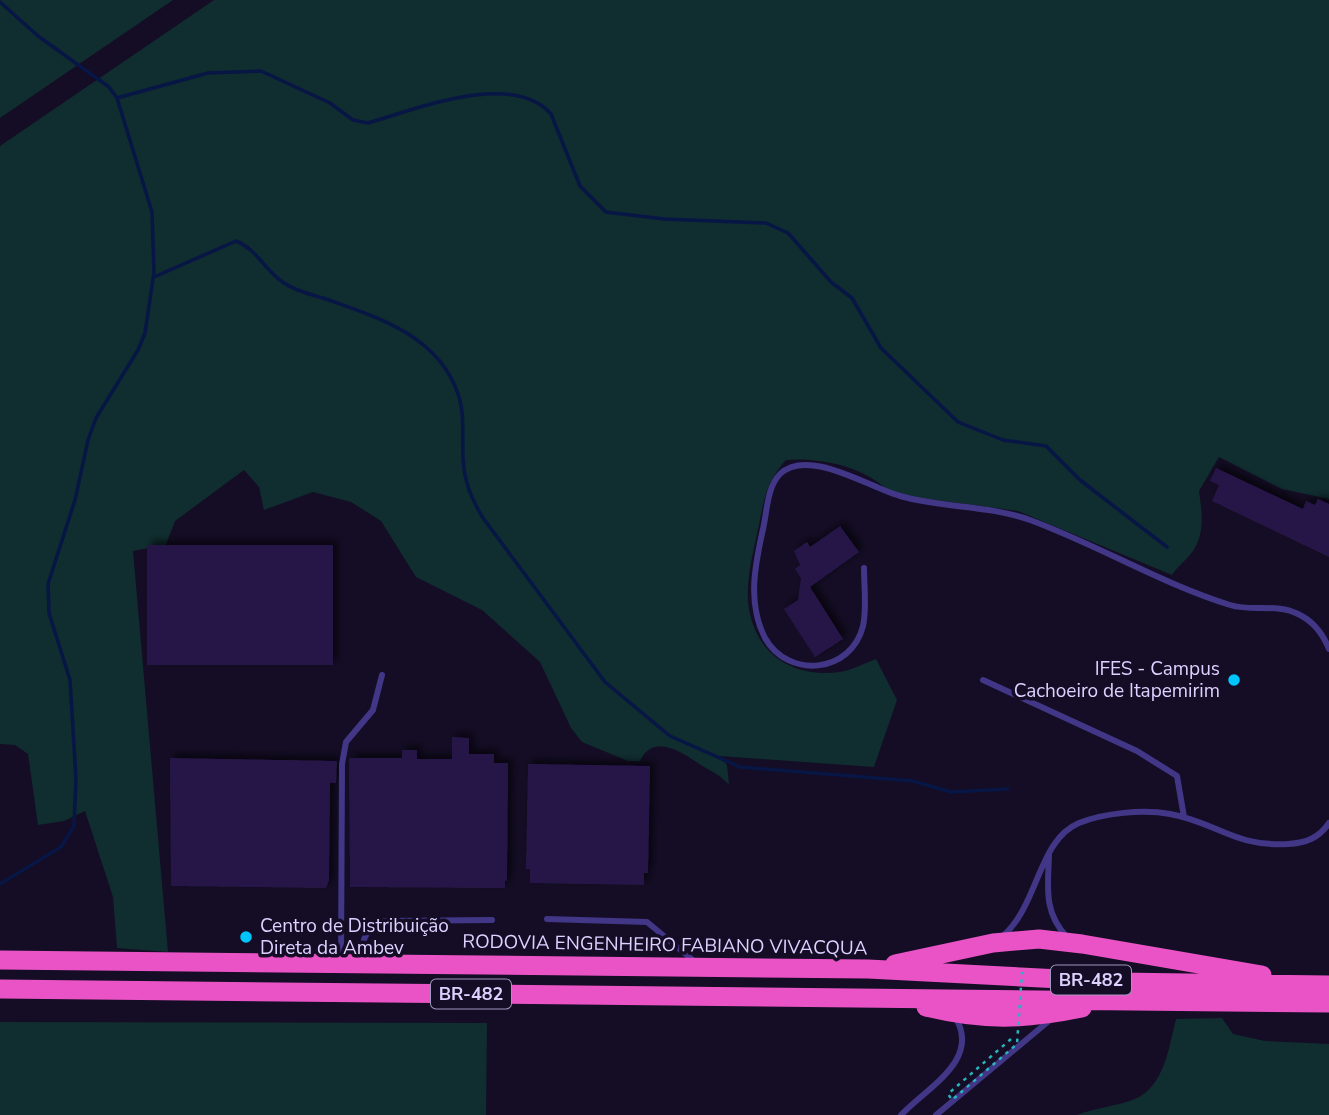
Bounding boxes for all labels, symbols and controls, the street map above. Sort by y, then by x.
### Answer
place label: IFES - Campus Cachoeiro de Itapemirim [1014,656,1220,704]
marker: IFES - Campus Cachoeiro de Itapemirim [1226,672,1242,688]
place label: Centro de Distribuição Direta da Ambev [260,913,449,961]
street label: RODOVIA ENGENHEIRO FABIANO VIVACQUA [462,928,868,962]
marker: Centro de Distribuição Direta da Ambev [238,929,254,945]
road number: BR-482 [1051,965,1131,995]
road number: BR-482 [431,979,511,1009]

